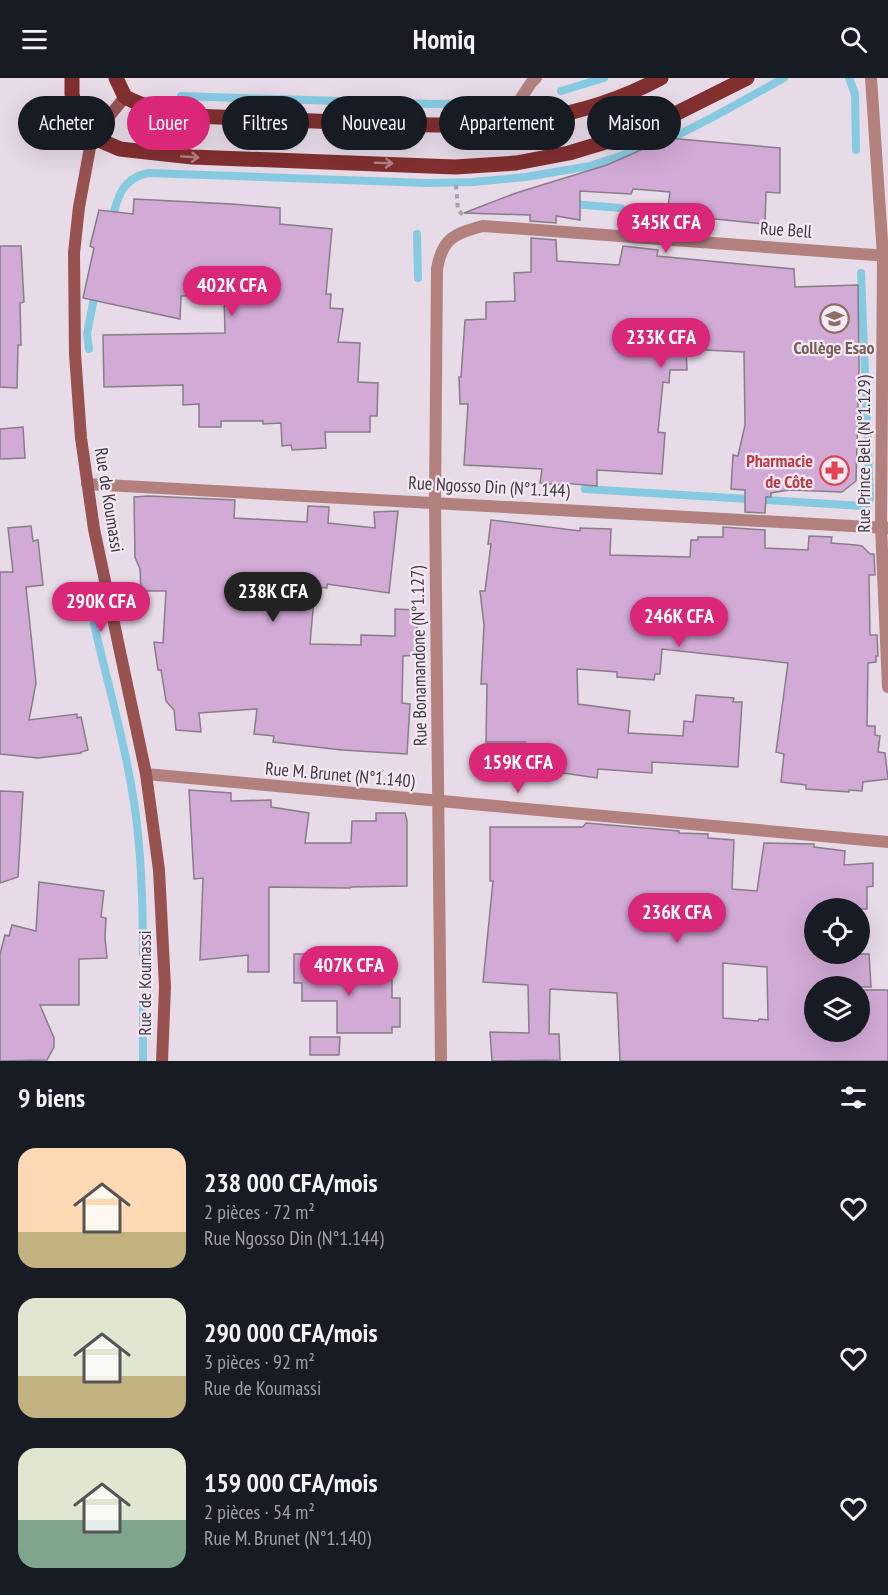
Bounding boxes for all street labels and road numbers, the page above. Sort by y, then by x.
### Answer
street label: Rue Bell [759,216,814,243]
street label: Rue Prince Bell (N°1.129) [852,375,875,533]
street label: Rue de Koumassi [90,446,129,554]
street label: Rue Ngosso Din (N°1.144) [408,471,571,502]
street label: Rue Bonamandone (N°1.127) [405,565,432,746]
street label: Rue M. Brunet (N°1.140) [264,757,417,793]
street label: Rue de Koumassi [133,930,156,1036]

